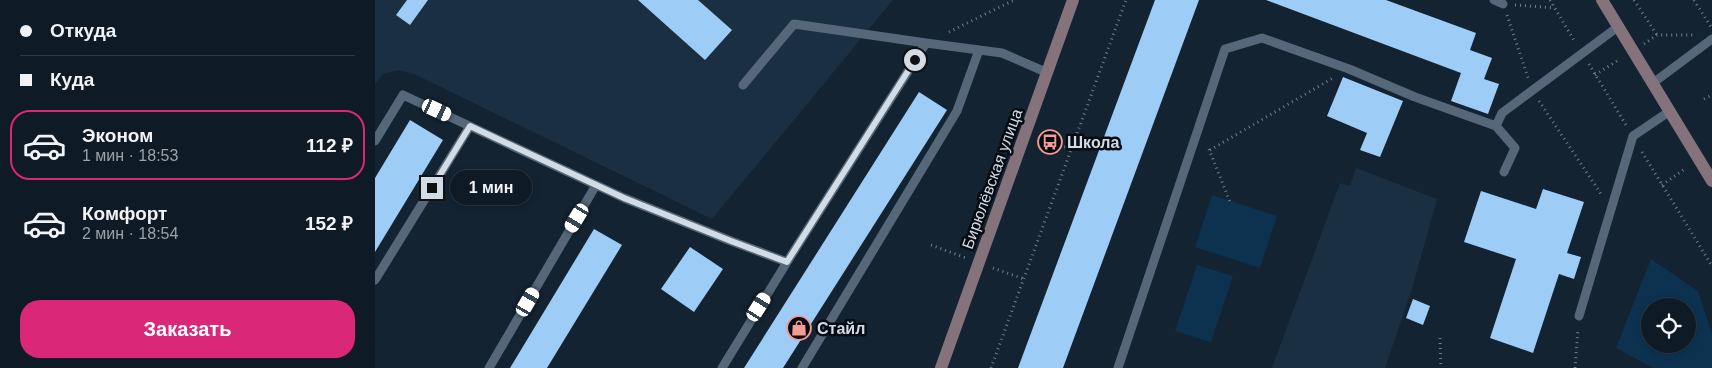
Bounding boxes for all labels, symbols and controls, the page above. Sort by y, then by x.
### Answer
text: Откуда [50,20,116,41]
route start [904,49,926,71]
text: Куда [50,69,94,90]
car [420,97,453,123]
street label: Бирюлёвская улица [959,107,1025,251]
icon: car [22,123,67,168]
text: Эконом [82,125,153,146]
bus stop icon: Школа [1037,129,1063,155]
place label: Школа [1067,134,1119,151]
text: 112 ₽ [306,135,353,156]
text: 1 мин · 18:53 [82,147,178,164]
callout: 1 мин [449,170,532,206]
route end [421,177,443,199]
text: 1 мин [469,179,513,196]
icon: car [22,201,67,246]
car [562,201,591,235]
text: Комфорт [82,203,167,224]
text: 152 ₽ [305,213,353,234]
text: 2 мин · 18:54 [82,225,178,242]
car [514,285,541,319]
car [744,290,773,324]
map controls [1641,298,1696,353]
button: locate [1641,298,1696,353]
button: Заказать [20,300,355,358]
shop icon: Стайл [786,315,812,341]
place label: Стайл [817,320,865,337]

